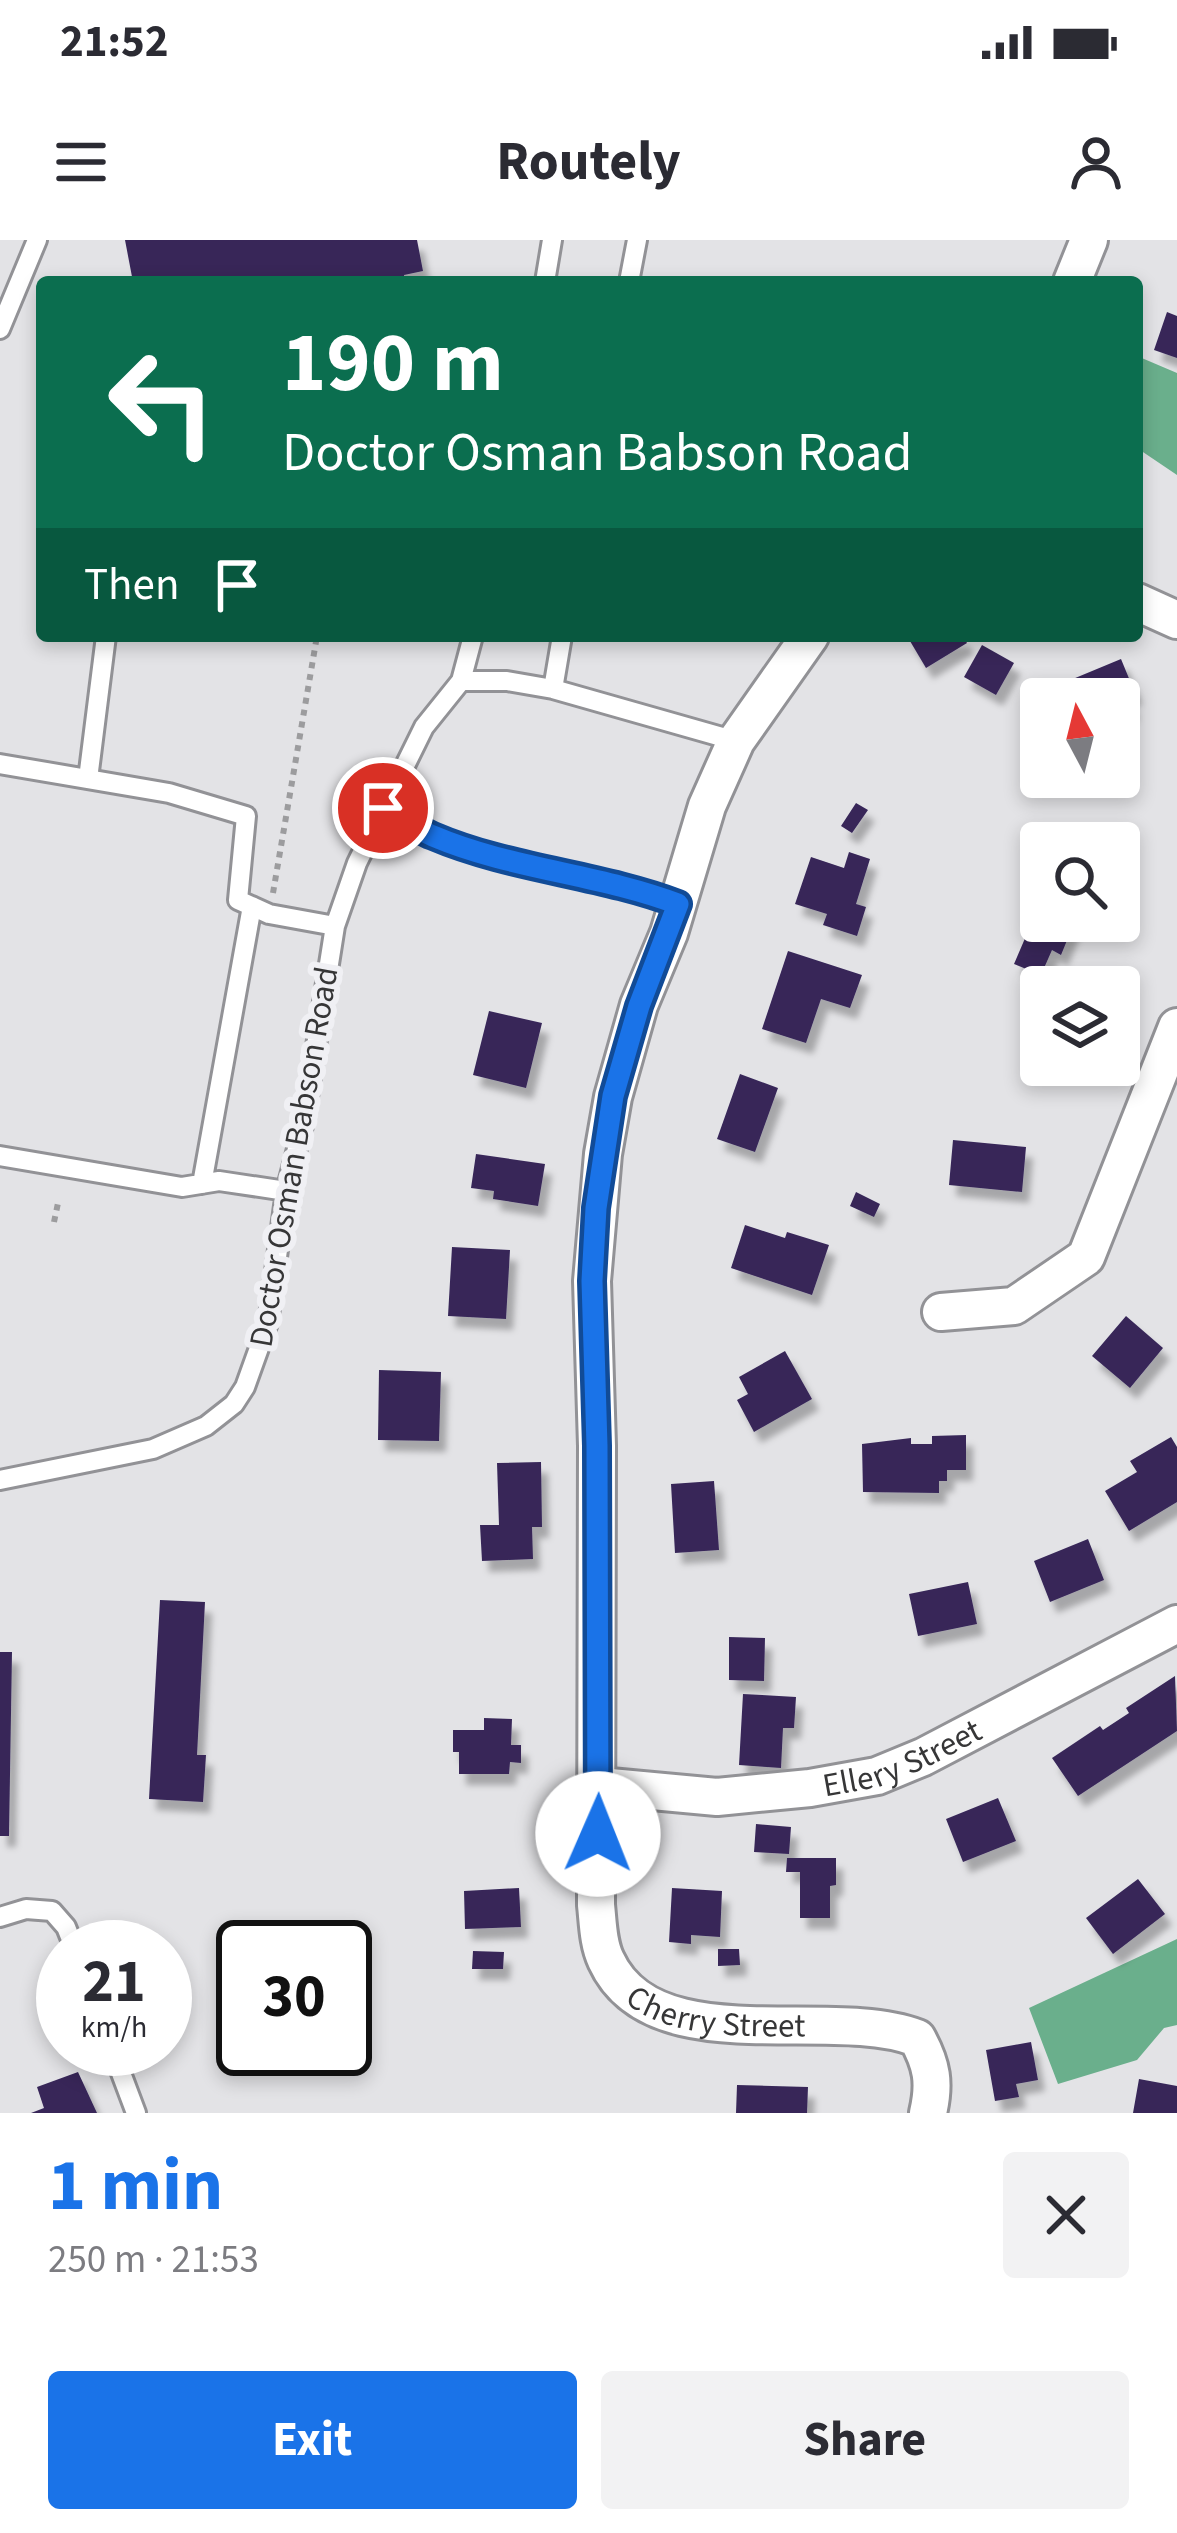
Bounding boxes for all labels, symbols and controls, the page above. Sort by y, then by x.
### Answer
text: 21:52 [60,10,169,74]
text: Routely [496,124,681,201]
icon: menu [48,129,114,195]
icon: person [1063,129,1129,195]
text: 190 m [282,304,504,424]
icon: left [84,324,240,480]
text: Doctor Osman Babson Road [282,415,913,492]
icon: arrive [204,552,270,618]
text: Then [84,553,180,617]
north arrow [1020,678,1140,798]
map controls [1020,678,1140,1086]
pin [332,757,434,859]
icon: arrive [350,775,416,841]
button: search [1020,822,1140,942]
street label: Doctor Osman Babson Road [237,963,351,1351]
button: layers [1020,966,1140,1086]
street label: Ellery Street [819,1707,990,1809]
position arrow [535,1771,661,1897]
speed limit sign: 30 [216,1920,372,2076]
text: 21 [82,1940,146,2025]
street label: Cherry Street [617,1973,805,2049]
text: km/h [81,2006,147,2049]
text: 1 min [48,2135,223,2238]
button: close [1003,2152,1129,2278]
text: 250 m · 21:53 [48,2232,259,2288]
button: Exit [48,2371,577,2509]
button: Share [601,2371,1129,2509]

